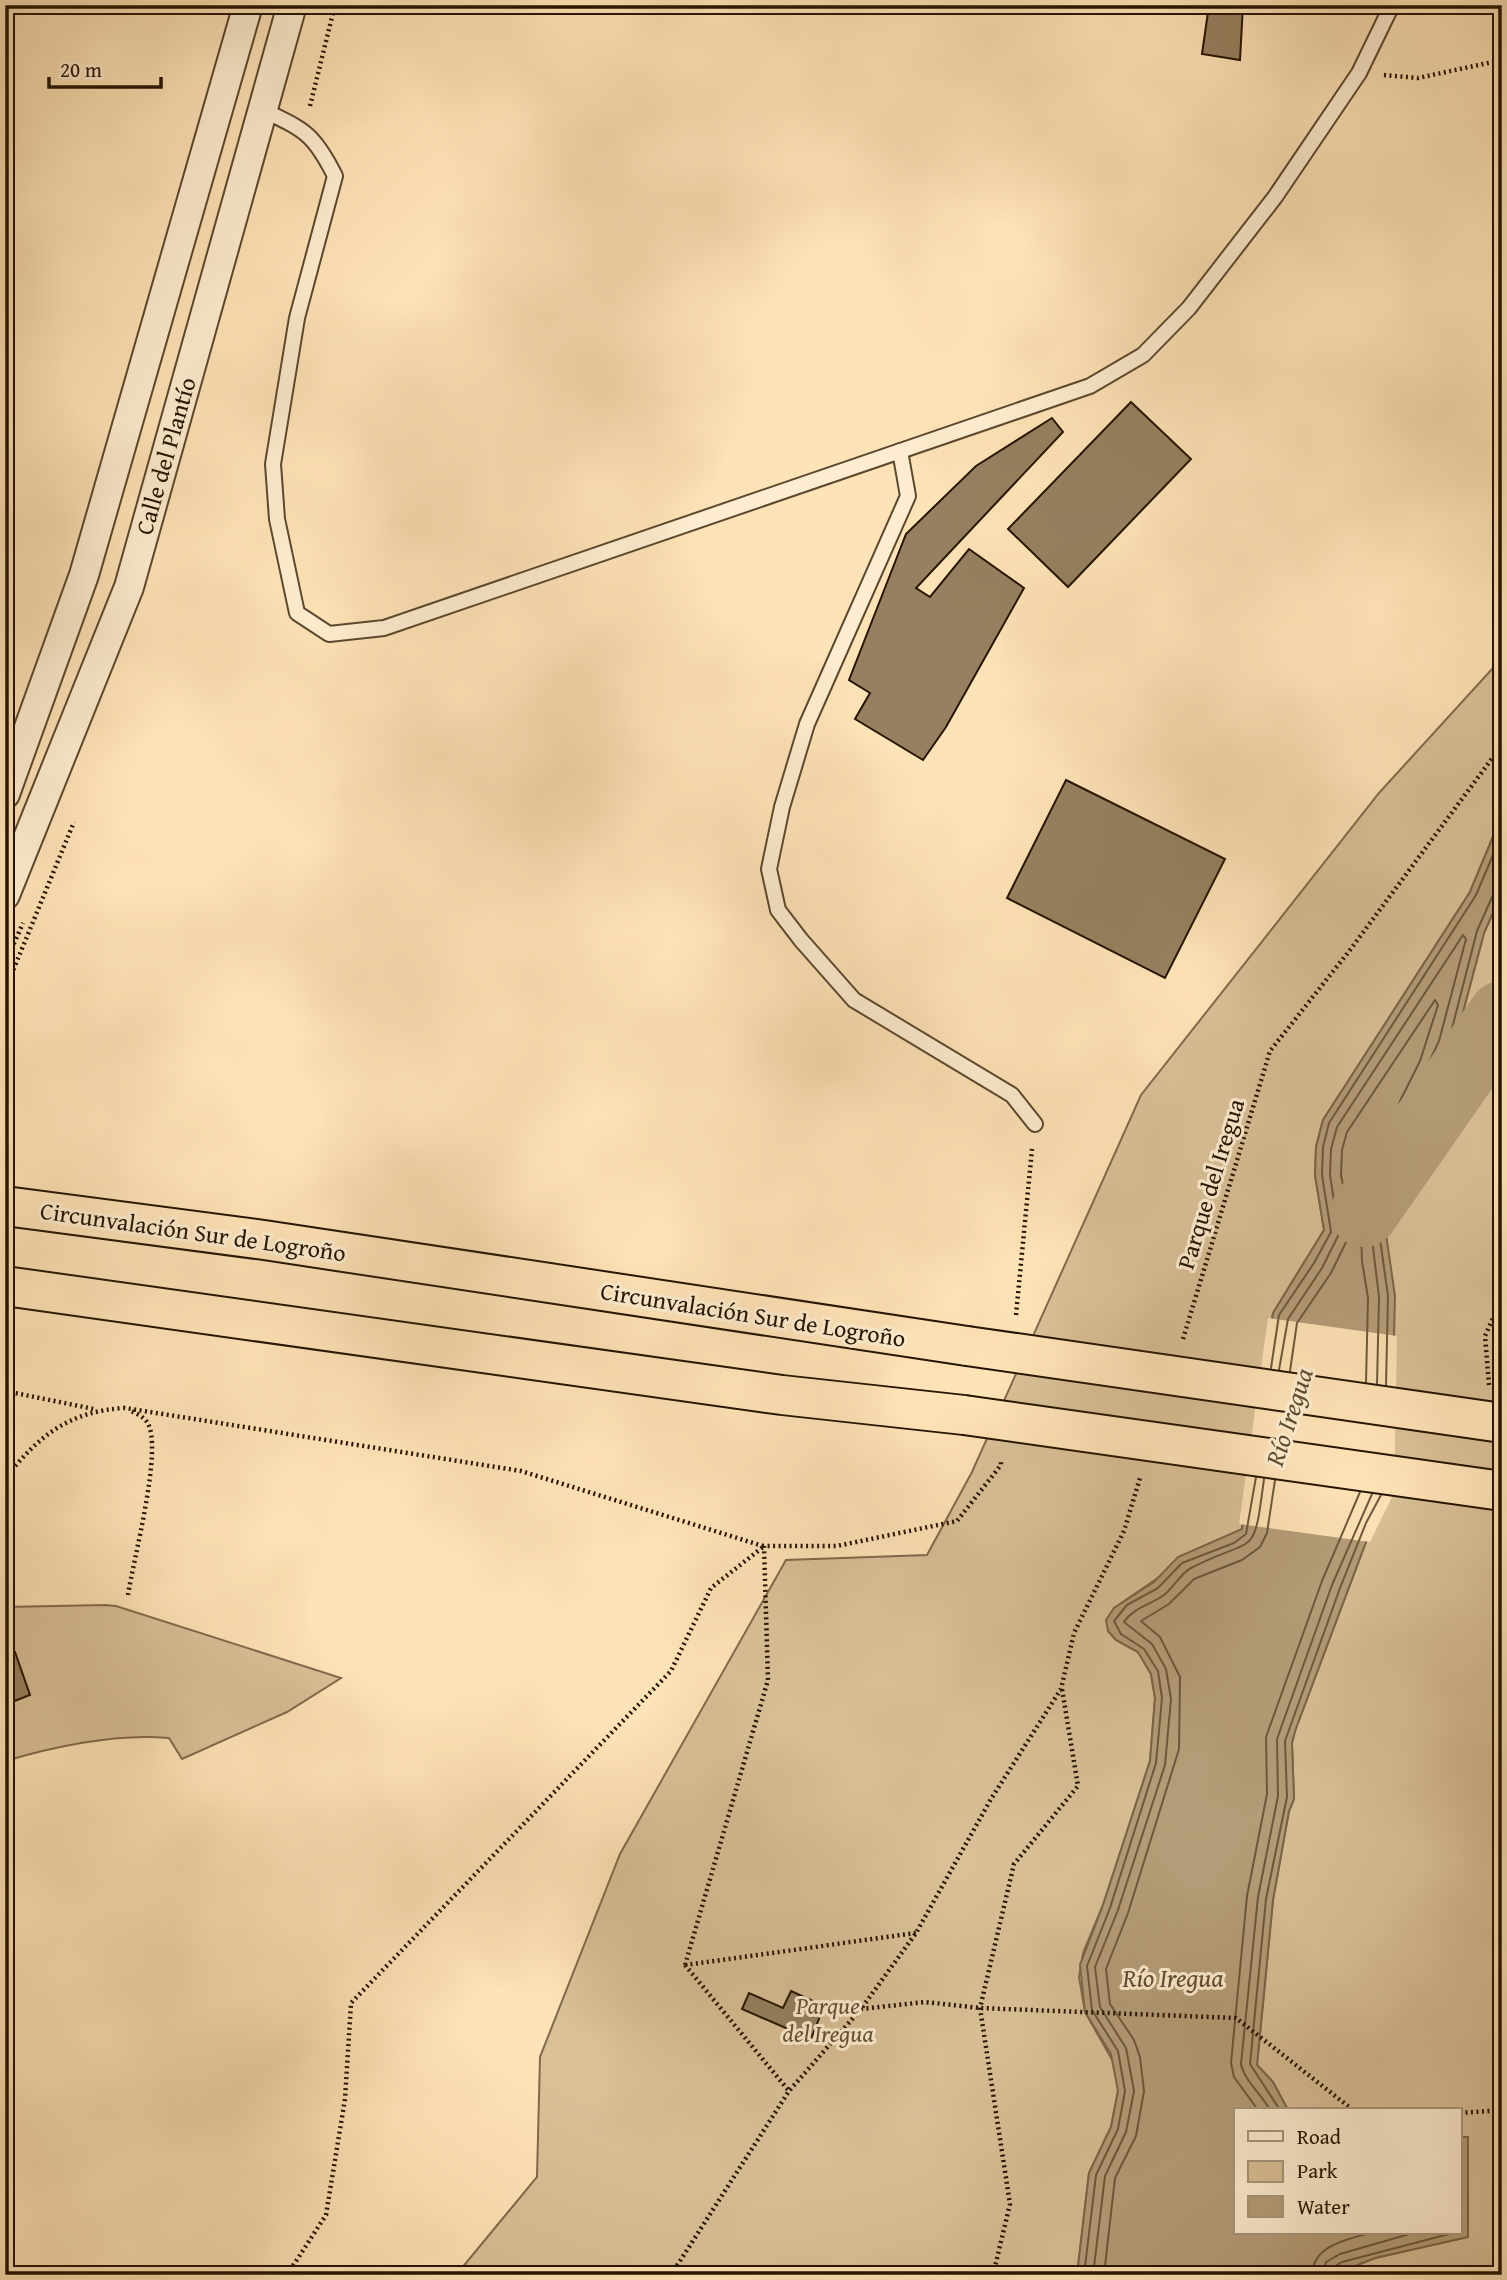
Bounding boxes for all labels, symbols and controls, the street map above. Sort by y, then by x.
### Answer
scale bar [49,46,161,90]
text: 20 m [60,54,102,85]
street label: Calle del Plantío [126,373,205,539]
street label: Parque del Iregua [1168,1094,1253,1273]
street label: Circunvalación Sur de Logroño [38,1193,348,1270]
street label: Circunvalación Sur de Logroño [598,1273,908,1356]
water label: Río Iregua [1254,1363,1323,1472]
water label: Río Iregua [1121,1958,1224,1997]
park label: Parque del Iregua [782,1988,874,2051]
legend [1234,2108,1462,2234]
text: Road [1297,2121,1342,2152]
text: Park [1297,2155,1338,2186]
text: Water [1297,2191,1350,2222]

